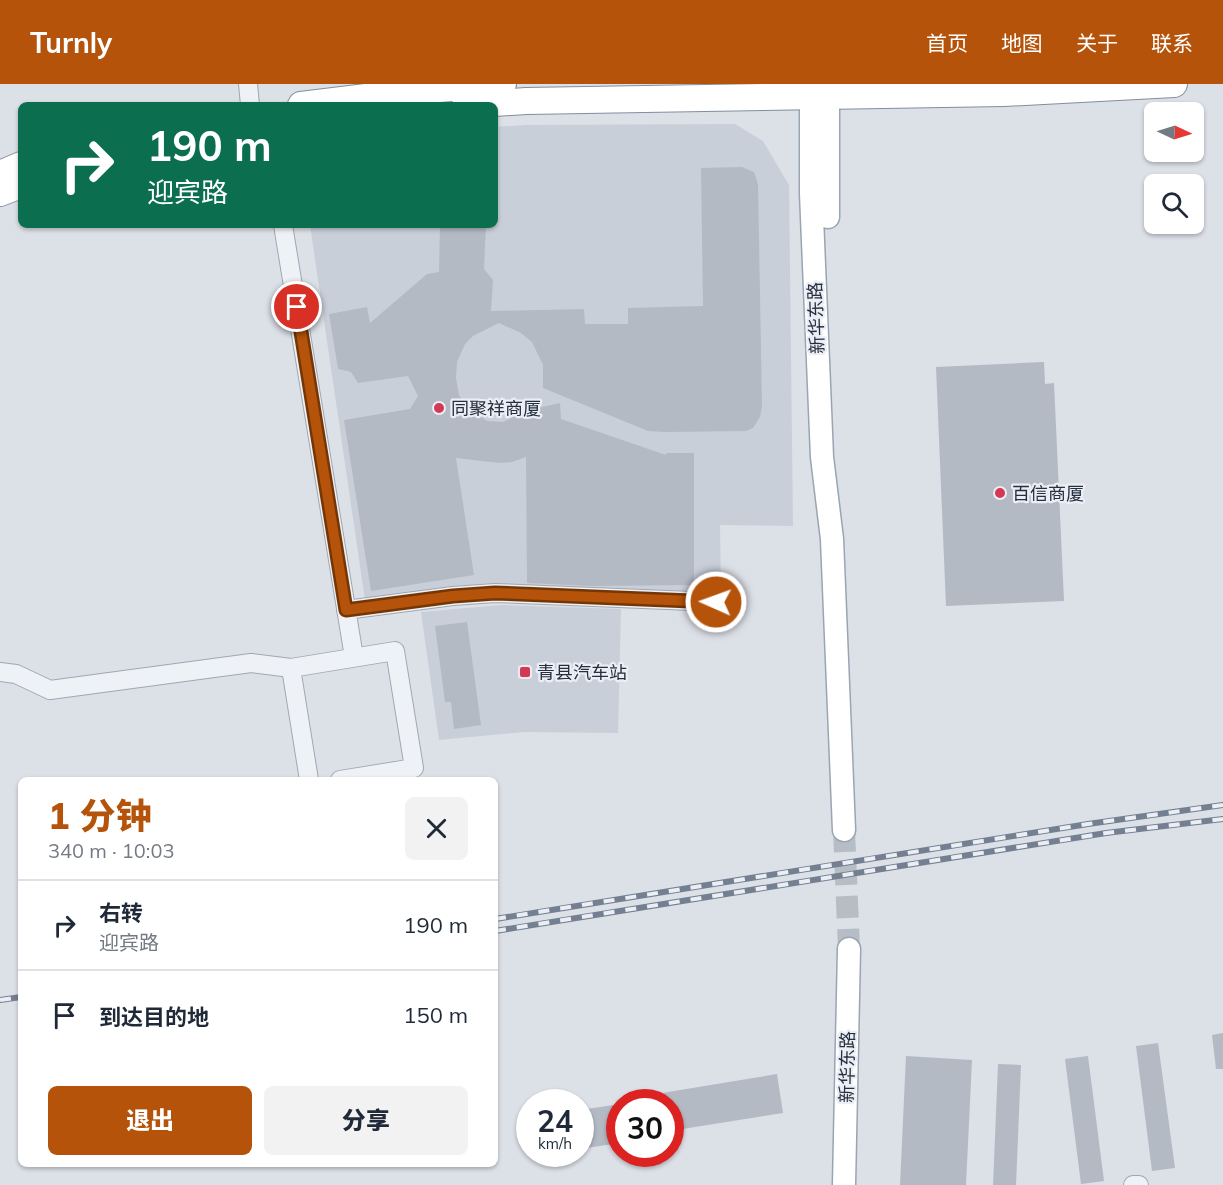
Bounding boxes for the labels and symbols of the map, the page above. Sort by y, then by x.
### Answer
north arrow [1144,102,1204,162]
pin [271,281,322,332]
street label: 新华东路 [803,282,829,354]
place label: 同聚祥商厦 [451,397,541,420]
marker: 同聚祥商厦 [432,401,446,415]
place label: 百信商厦 [1012,482,1084,505]
marker: 百信商厦 [993,486,1007,500]
position arrow [684,570,748,634]
place label: 青县汽车站 [537,661,627,684]
marker: 青县汽车站 [518,665,532,679]
street label: 新华东路 [835,1031,859,1103]
speed limit sign: 30 [606,1089,684,1167]

